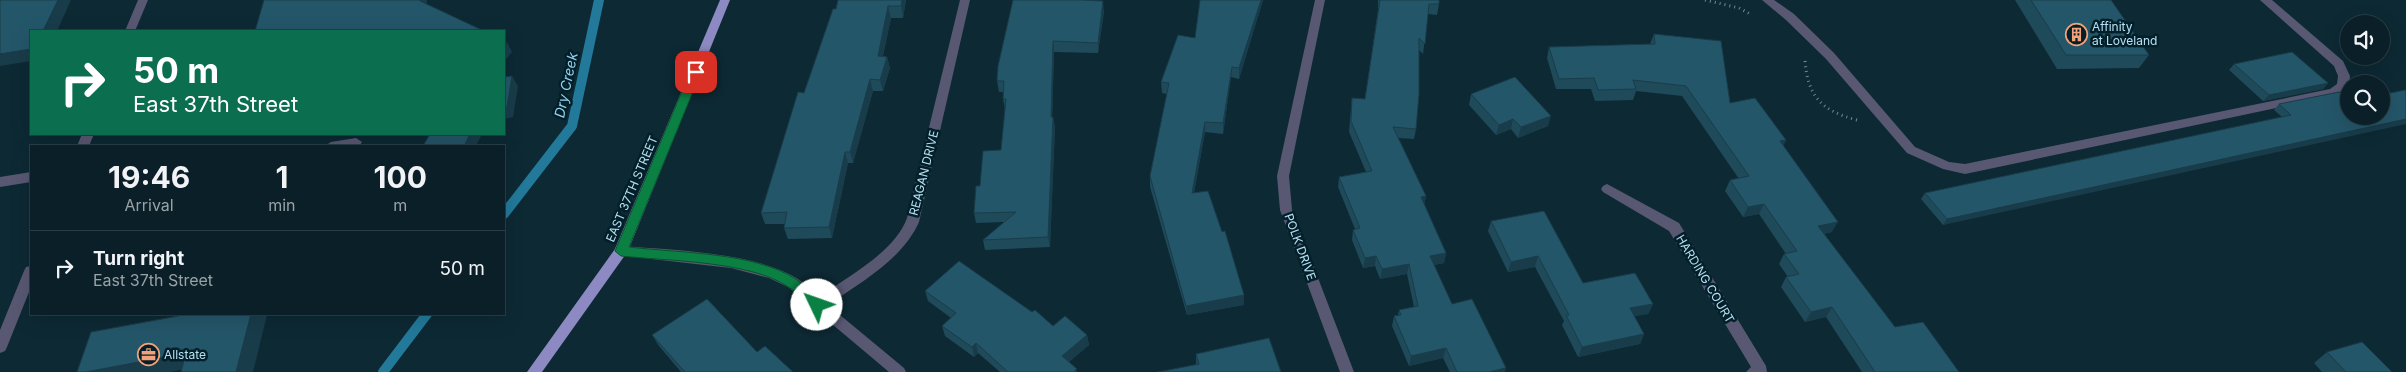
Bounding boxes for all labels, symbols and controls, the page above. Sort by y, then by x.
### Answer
map controls [2340,15,2390,125]
button: sound [2340,15,2390,65]
place label: Affinity at Loveland [2092,19,2157,48]
building icon: Affinity at Loveland [2064,22,2088,46]
text: 50 m [133,49,219,91]
icon: right [50,50,115,115]
water label: Dry Creek [550,50,581,119]
pin [675,51,717,93]
icon: arrive [682,58,710,86]
button: search [2340,75,2390,125]
text: East 37th Street [133,91,298,117]
street label: REAGAN DRIVE [906,129,941,217]
street label: EAST 37TH STREET [602,133,661,244]
text: 19:46 [108,159,190,195]
text: 1 [275,159,288,195]
text: 100 [374,159,427,195]
text: Arrival [124,195,174,215]
text: min [268,195,296,215]
text: m [393,195,407,215]
street label: POLK DRIVE [1281,211,1320,282]
street label: HARDING COURT [1673,232,1738,326]
text: Turn right [93,247,184,270]
icon: right [50,254,78,282]
text: 50 m [439,257,485,280]
text: East 37th Street [93,270,213,290]
position arrow [790,278,842,330]
office icon: Allstate [136,343,160,367]
place label: Allstate [164,347,206,362]

